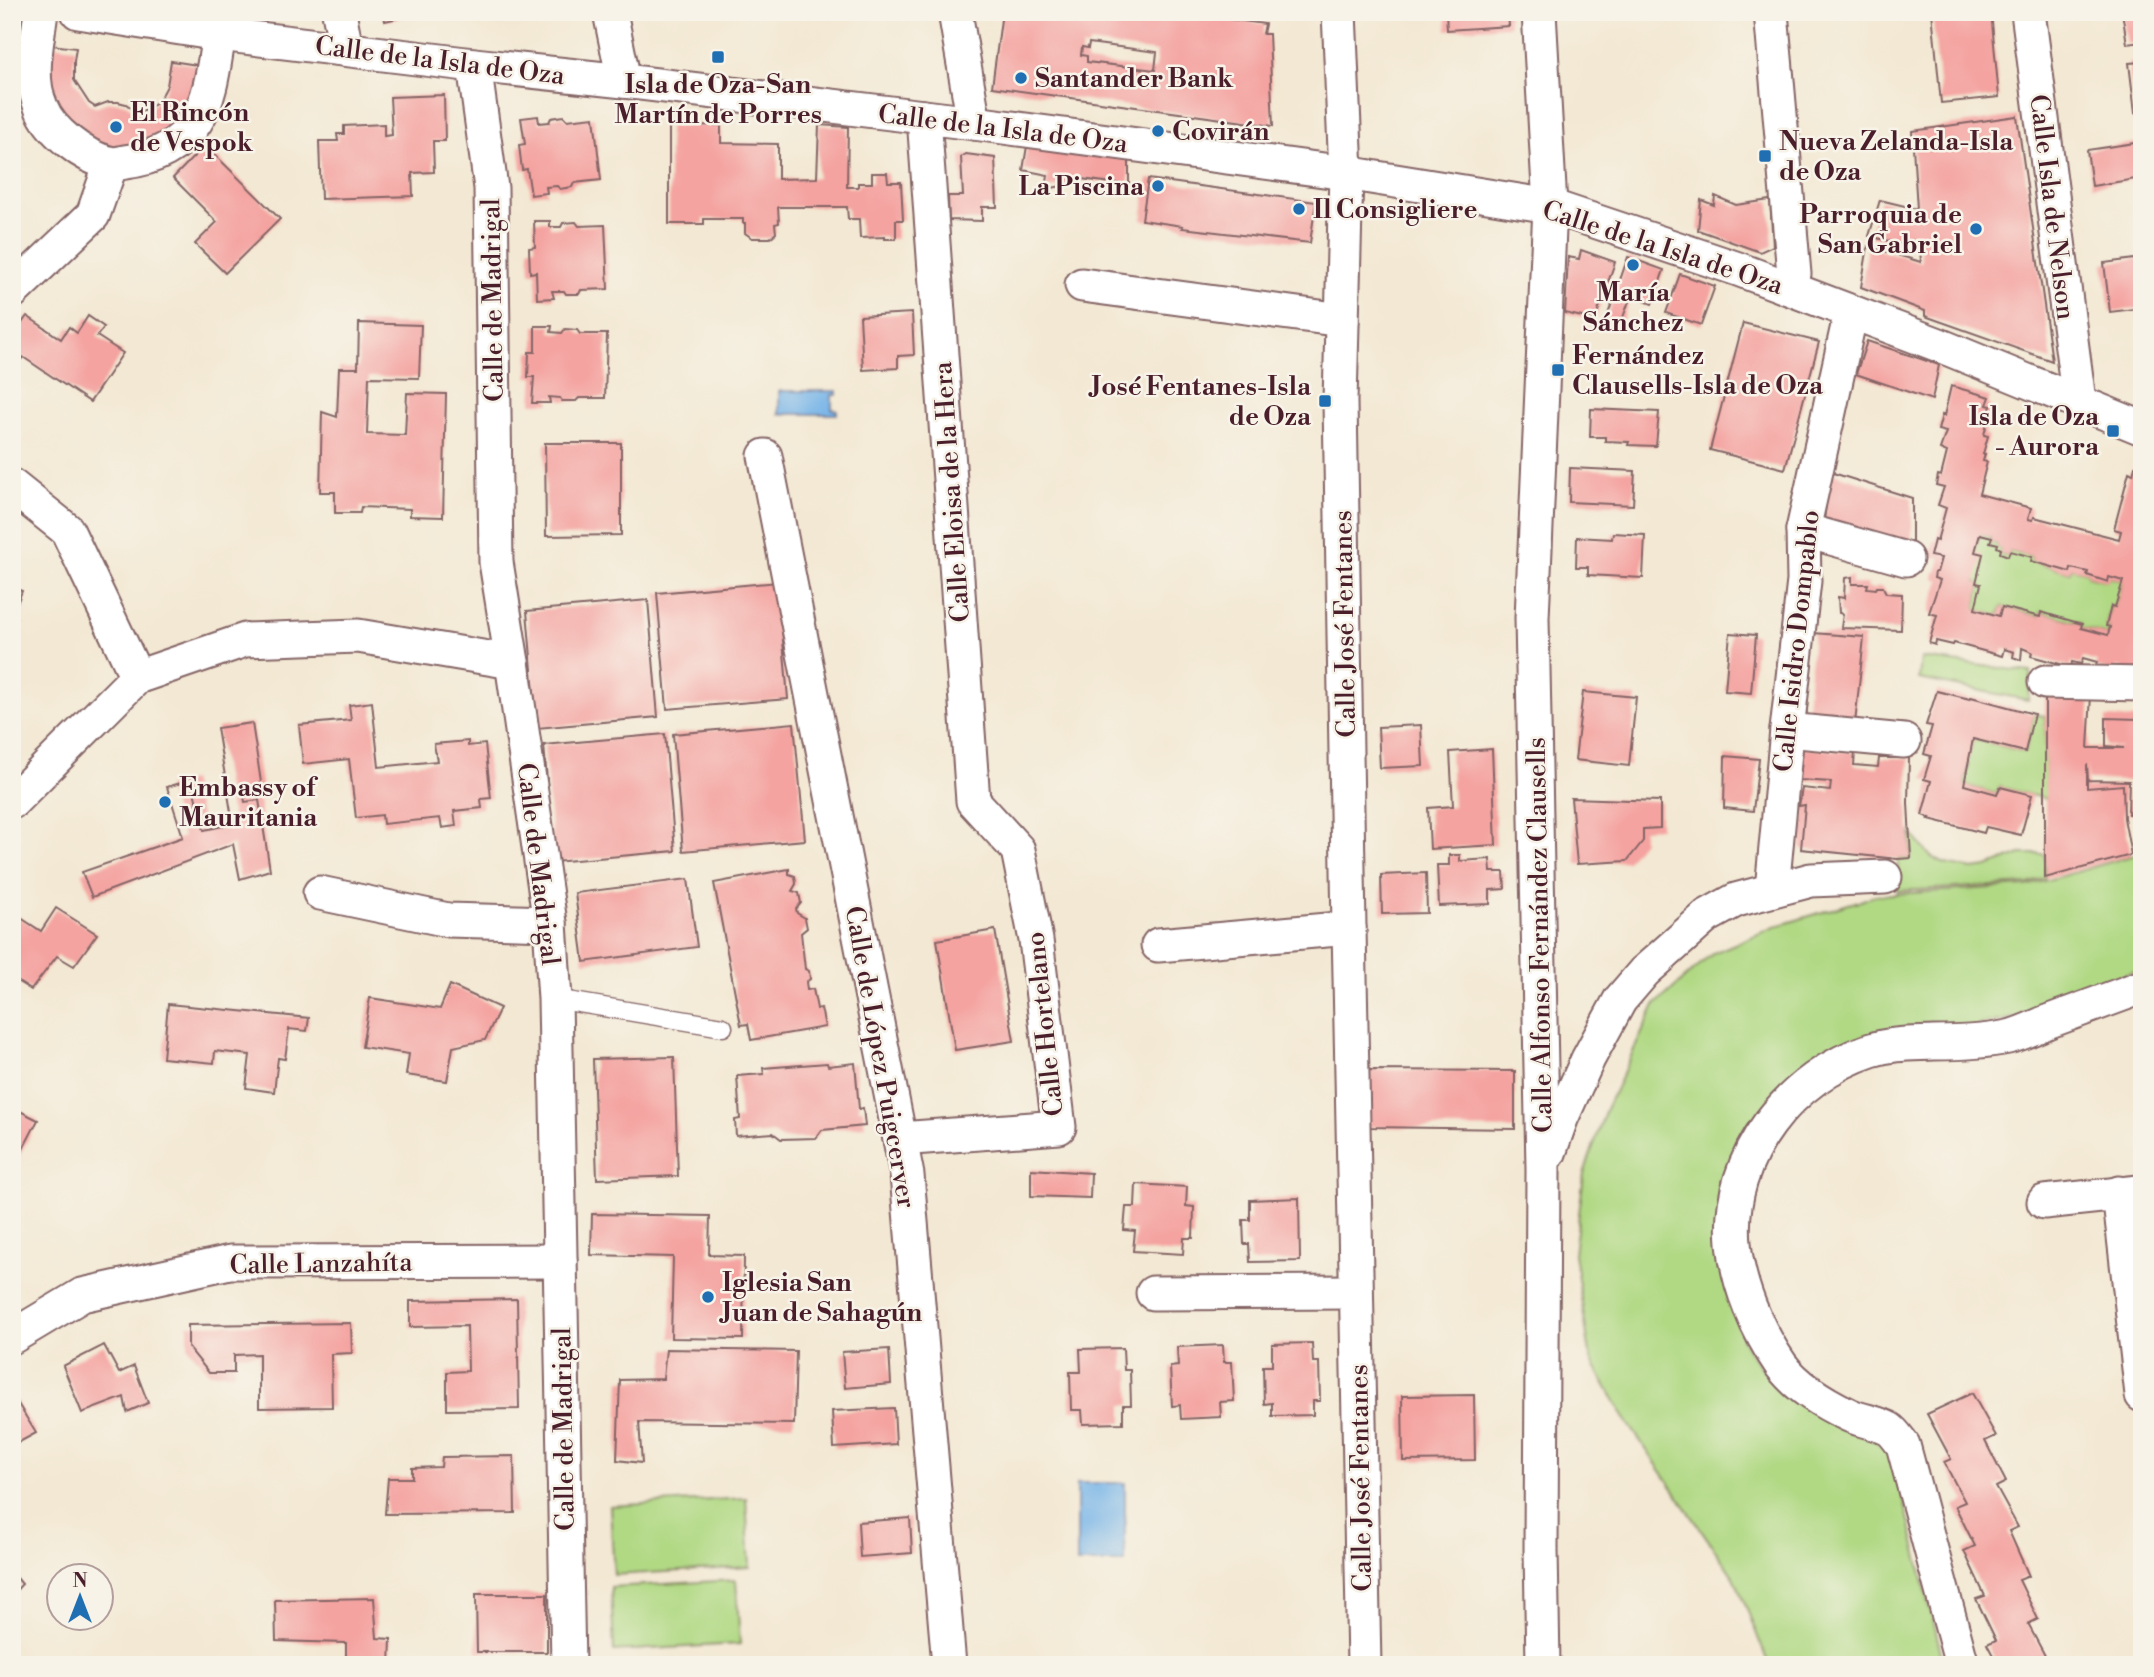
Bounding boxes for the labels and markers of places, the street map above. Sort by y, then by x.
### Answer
marker: Isla de Oza-San Martín de Porres [710,49,726,65]
place label: Santander Bank [1035,63,1234,95]
place label: Isla de Oza-San Martín de Porres [614,69,822,131]
marker: Santander Bank [1013,70,1029,86]
place label: El Rincón de Vespok [130,97,254,159]
place label: Covirán [1172,116,1269,148]
marker: El Rincón de Vespok [108,119,124,135]
marker: Covirán [1150,123,1166,139]
place label: Nueva Zelanda-Isla de Oza [1779,126,2014,188]
marker: Nueva Zelanda-Isla de Oza [1757,148,1773,164]
place label: La Piscina [1019,171,1145,203]
marker: La Piscina [1150,178,1166,194]
place label: Il Consigliere [1313,194,1477,226]
place label: Parroquia de San Gabriel [1799,199,1962,261]
marker: Il Consigliere [1291,201,1307,217]
marker: Parroquia de San Gabriel [1968,221,1984,237]
marker: María Sánchez [1625,257,1641,273]
place label: María Sánchez [1583,277,1683,339]
place label: Fernández Clausells-Isla de Oza [1572,340,1824,402]
marker: Fernández Clausells-Isla de Oza [1550,362,1566,378]
place label: José Fentanes-Isla de Oza [1088,371,1312,433]
marker: José Fentanes-Isla de Oza [1317,393,1333,409]
place label: Isla de Oza - Aurora [1969,401,2100,463]
marker: Isla de Oza - Aurora [2105,423,2121,439]
place label: Embassy of Mauritania [179,772,318,834]
marker: Embassy of Mauritania [157,794,173,810]
place label: Iglesia San Juan de Sahagún [719,1267,922,1329]
marker: Iglesia San Juan de Sahagún [700,1289,716,1305]

